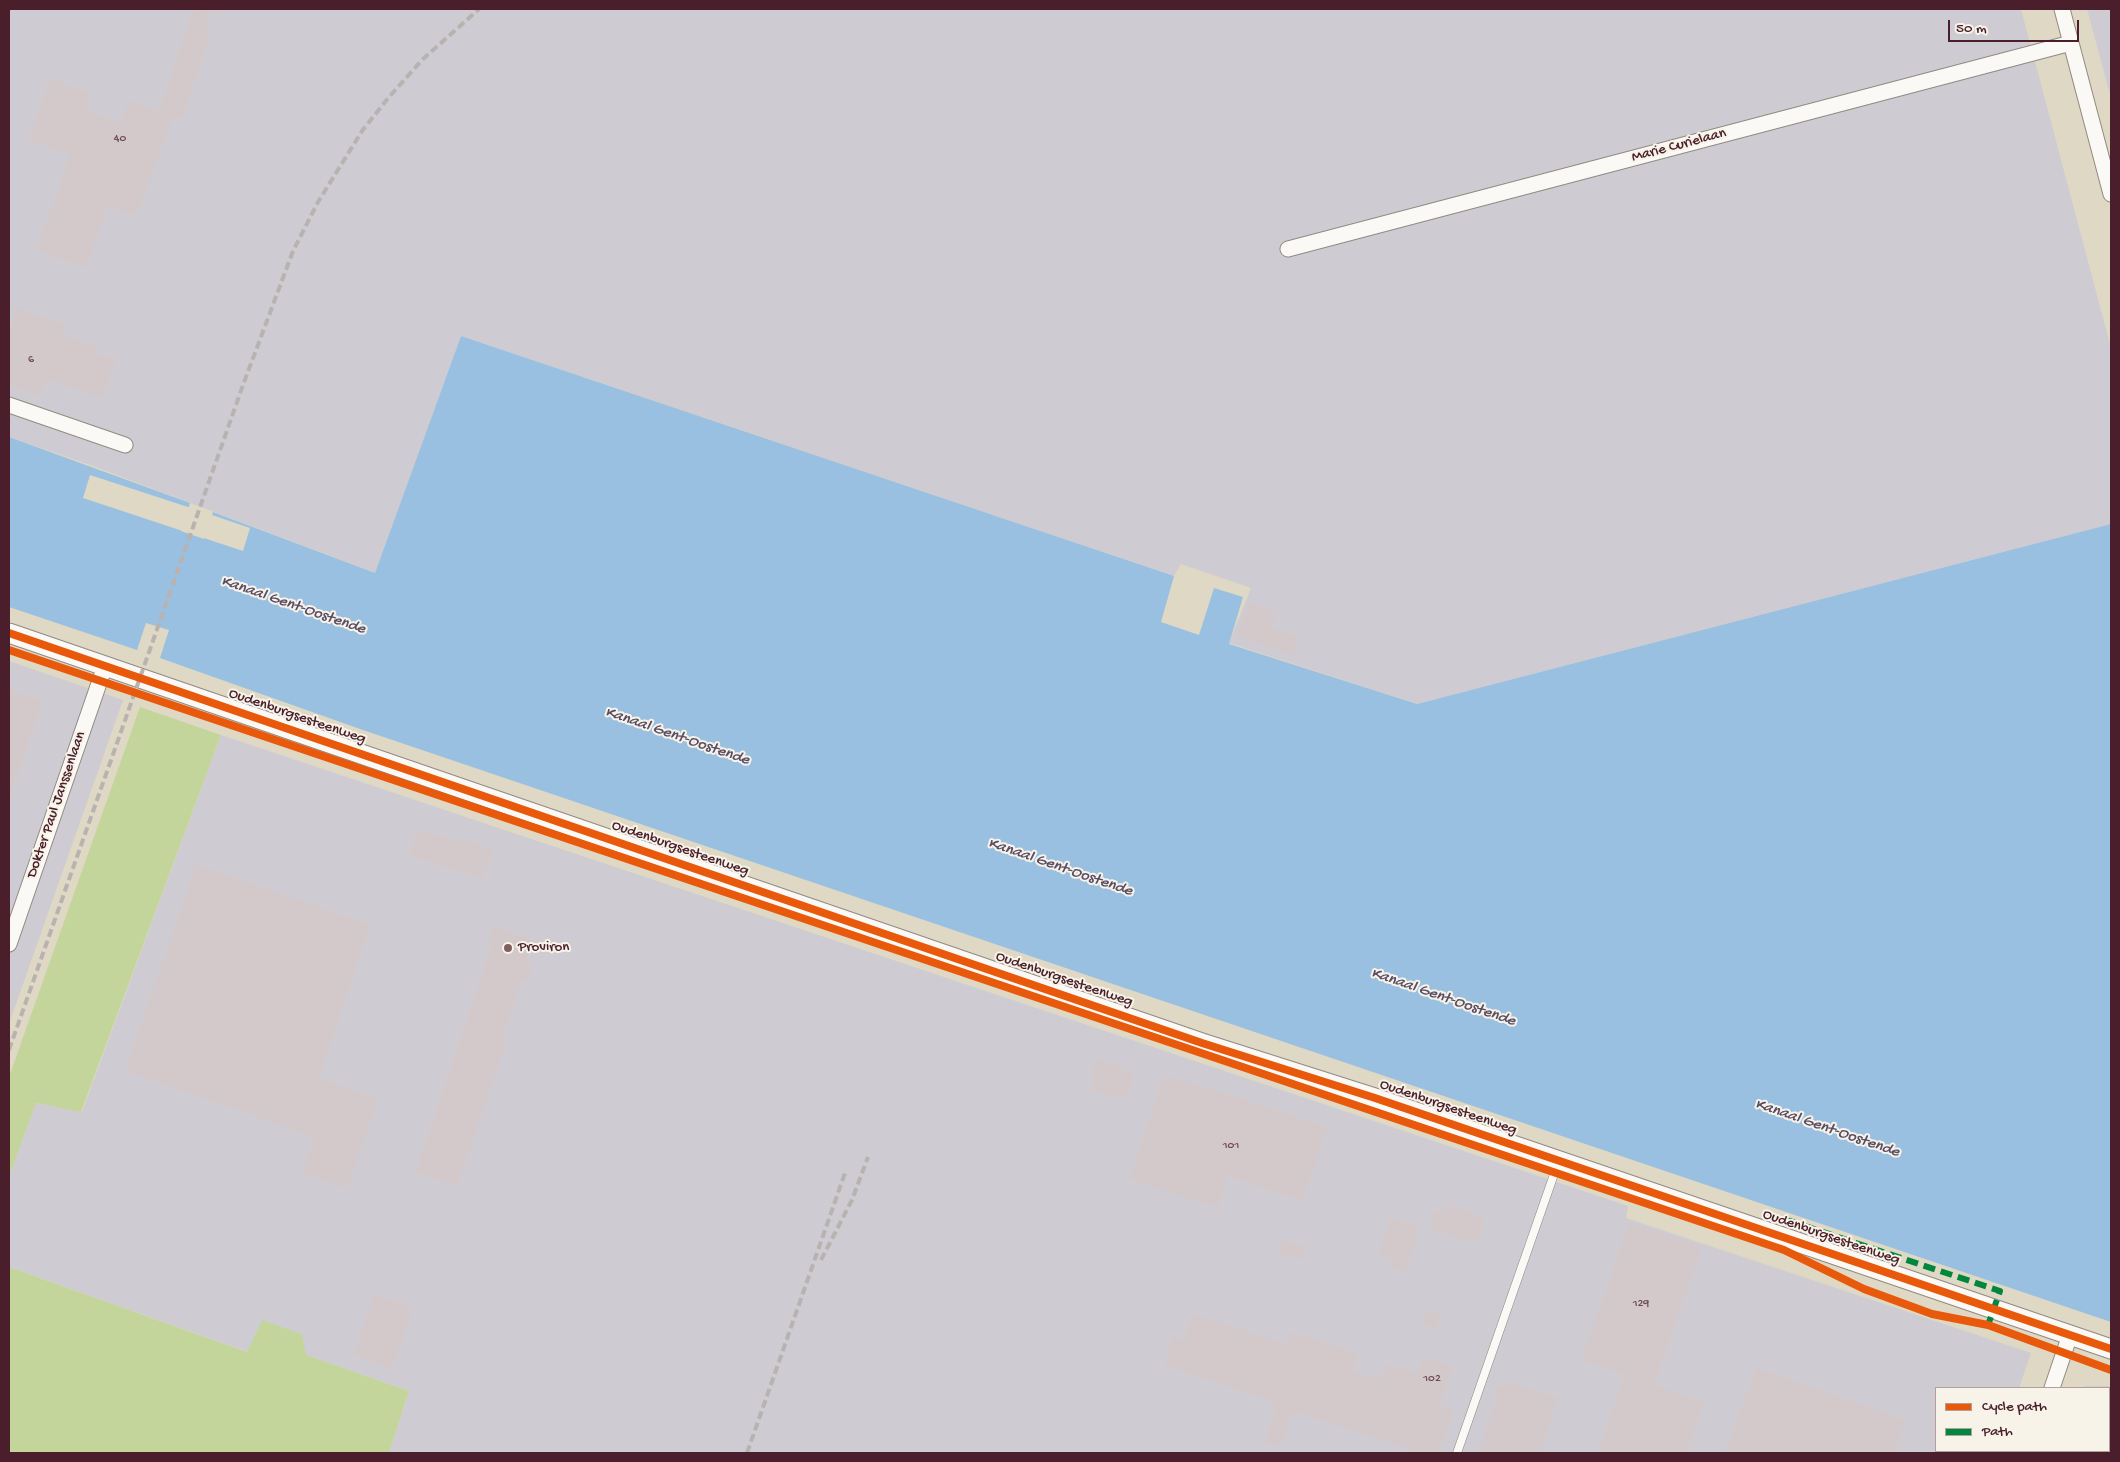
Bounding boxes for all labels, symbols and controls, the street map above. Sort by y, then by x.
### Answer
scale bar [1950,10,2081,42]
text: 50 m [1956,20,1987,38]
street label: Marie Curielaan [1630,125,1728,167]
house number: 40 [114,132,126,146]
house number: 6 [28,353,34,367]
water label: Kanaal Gent-Oostende [218,572,368,640]
street label: Oudenburgsesteenweg [226,685,368,749]
water label: Kanaal Gent-Oostende [602,703,752,771]
street label: Dokter Paul Janssenlaan [23,729,91,881]
street label: Oudenburgsesteenweg [609,817,751,881]
water label: Kanaal Gent-Oostende [985,834,1135,902]
place label: Proviron [518,939,569,957]
marker: Proviron [502,942,514,954]
street label: Oudenburgsesteenweg [993,948,1135,1012]
water label: Kanaal Gent-Oostende [1368,964,1518,1032]
street label: Oudenburgsesteenweg [1377,1076,1519,1140]
water label: Kanaal Gent-Oostende [1752,1095,1902,1163]
house number: 101 [1223,1139,1239,1153]
street label: Oudenburgsesteenweg [1760,1206,1902,1270]
house number: 129 [1633,1297,1649,1311]
house number: 102 [1423,1372,1441,1386]
legend [1935,1387,2110,1452]
text: Cycle path [1982,1398,2047,1416]
text: Path [1982,1423,2013,1441]

